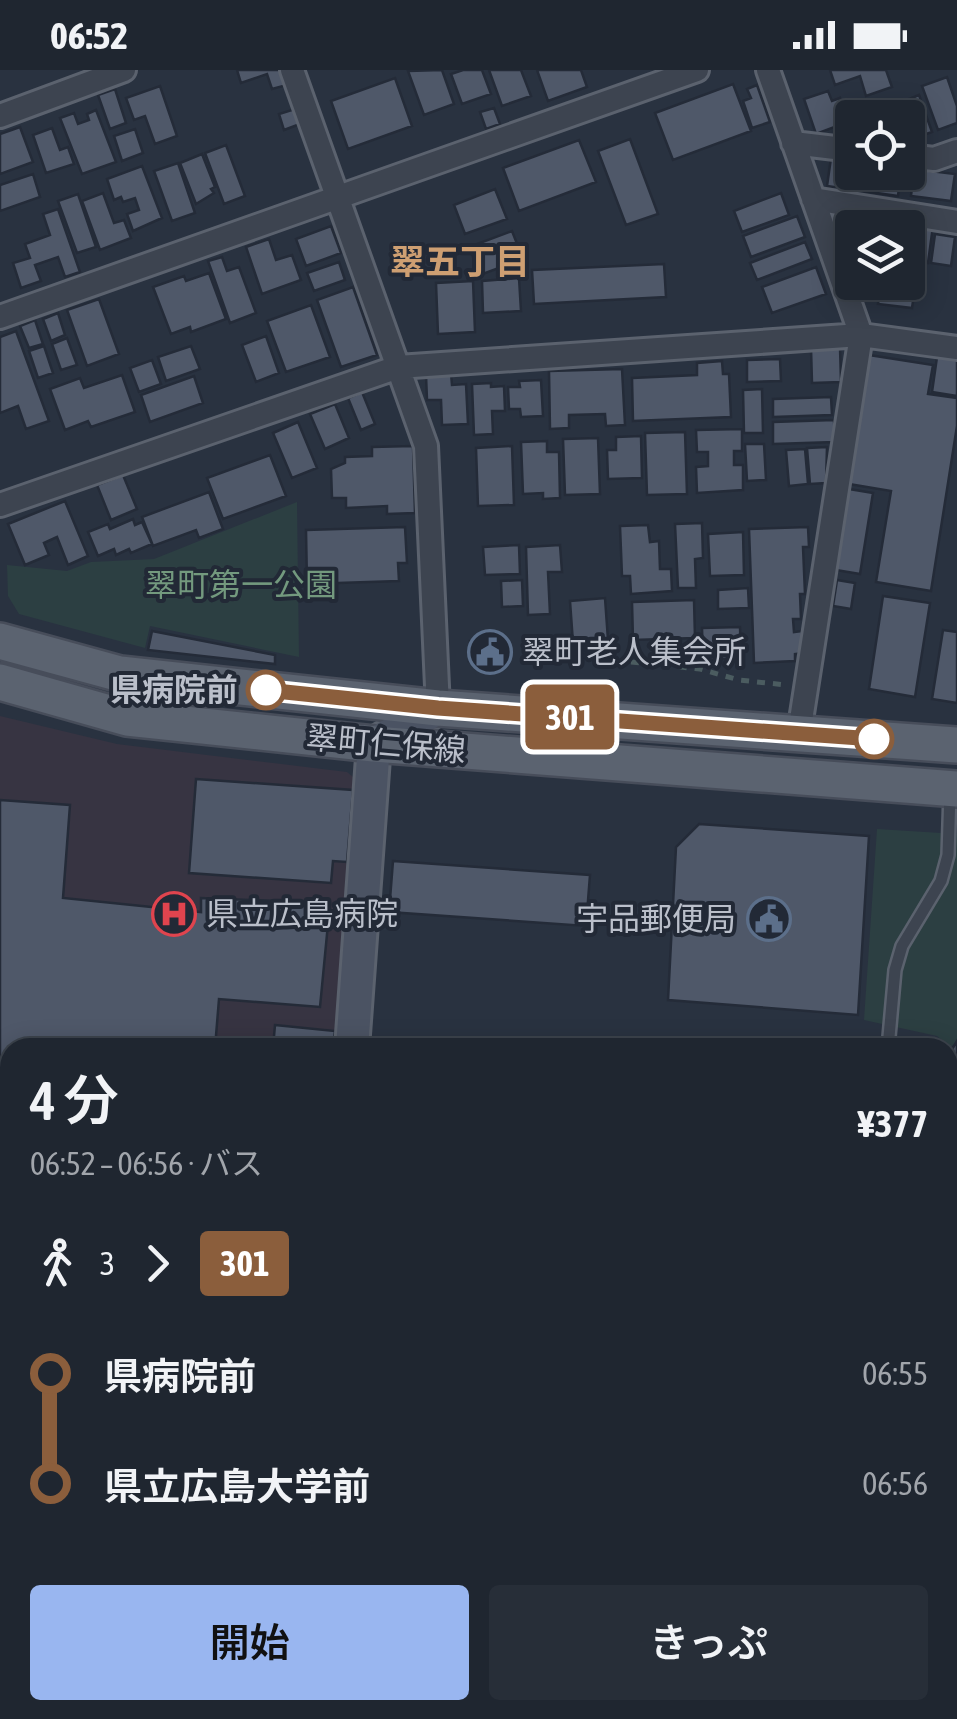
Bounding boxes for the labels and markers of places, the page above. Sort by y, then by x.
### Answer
public building icon: 翠町老人集会所 [467,629,513,675]
place label: 翠町老人集会所 [522,633,746,670]
place label: 県病院前 [110,671,238,708]
marker: 県病院前 [247,671,285,709]
unlabelled marker [855,720,893,758]
hospital icon: 県立広島病院 [151,891,197,937]
place label: 県立広島病院 [206,895,398,932]
public building icon: 宇品郵便局 [746,896,792,942]
place label: 宇品郵便局 [576,900,736,937]

